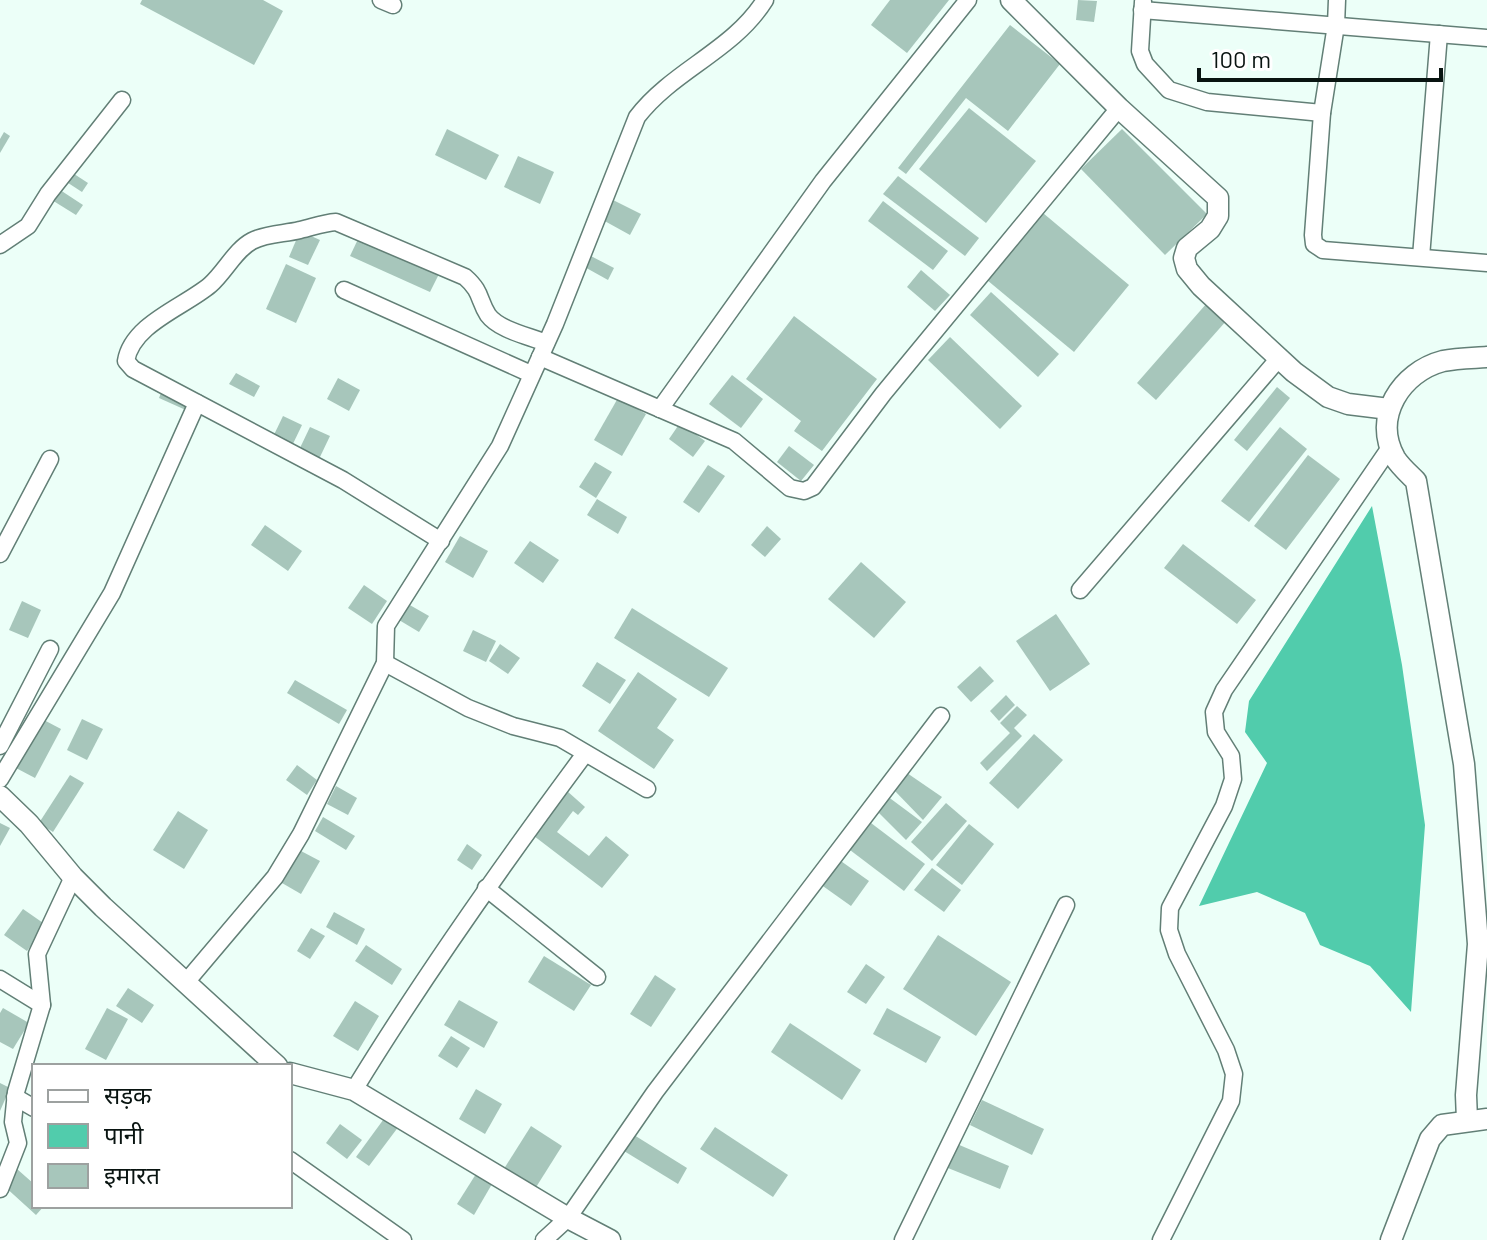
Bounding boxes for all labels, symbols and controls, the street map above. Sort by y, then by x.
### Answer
scale bar [1199,32,1441,82]
text: 100 m [1211,44,1271,73]
legend [32,1064,292,1208]
text: सड़क [104,1080,152,1109]
text: पानी [104,1120,144,1149]
text: इमारत [104,1160,161,1189]

